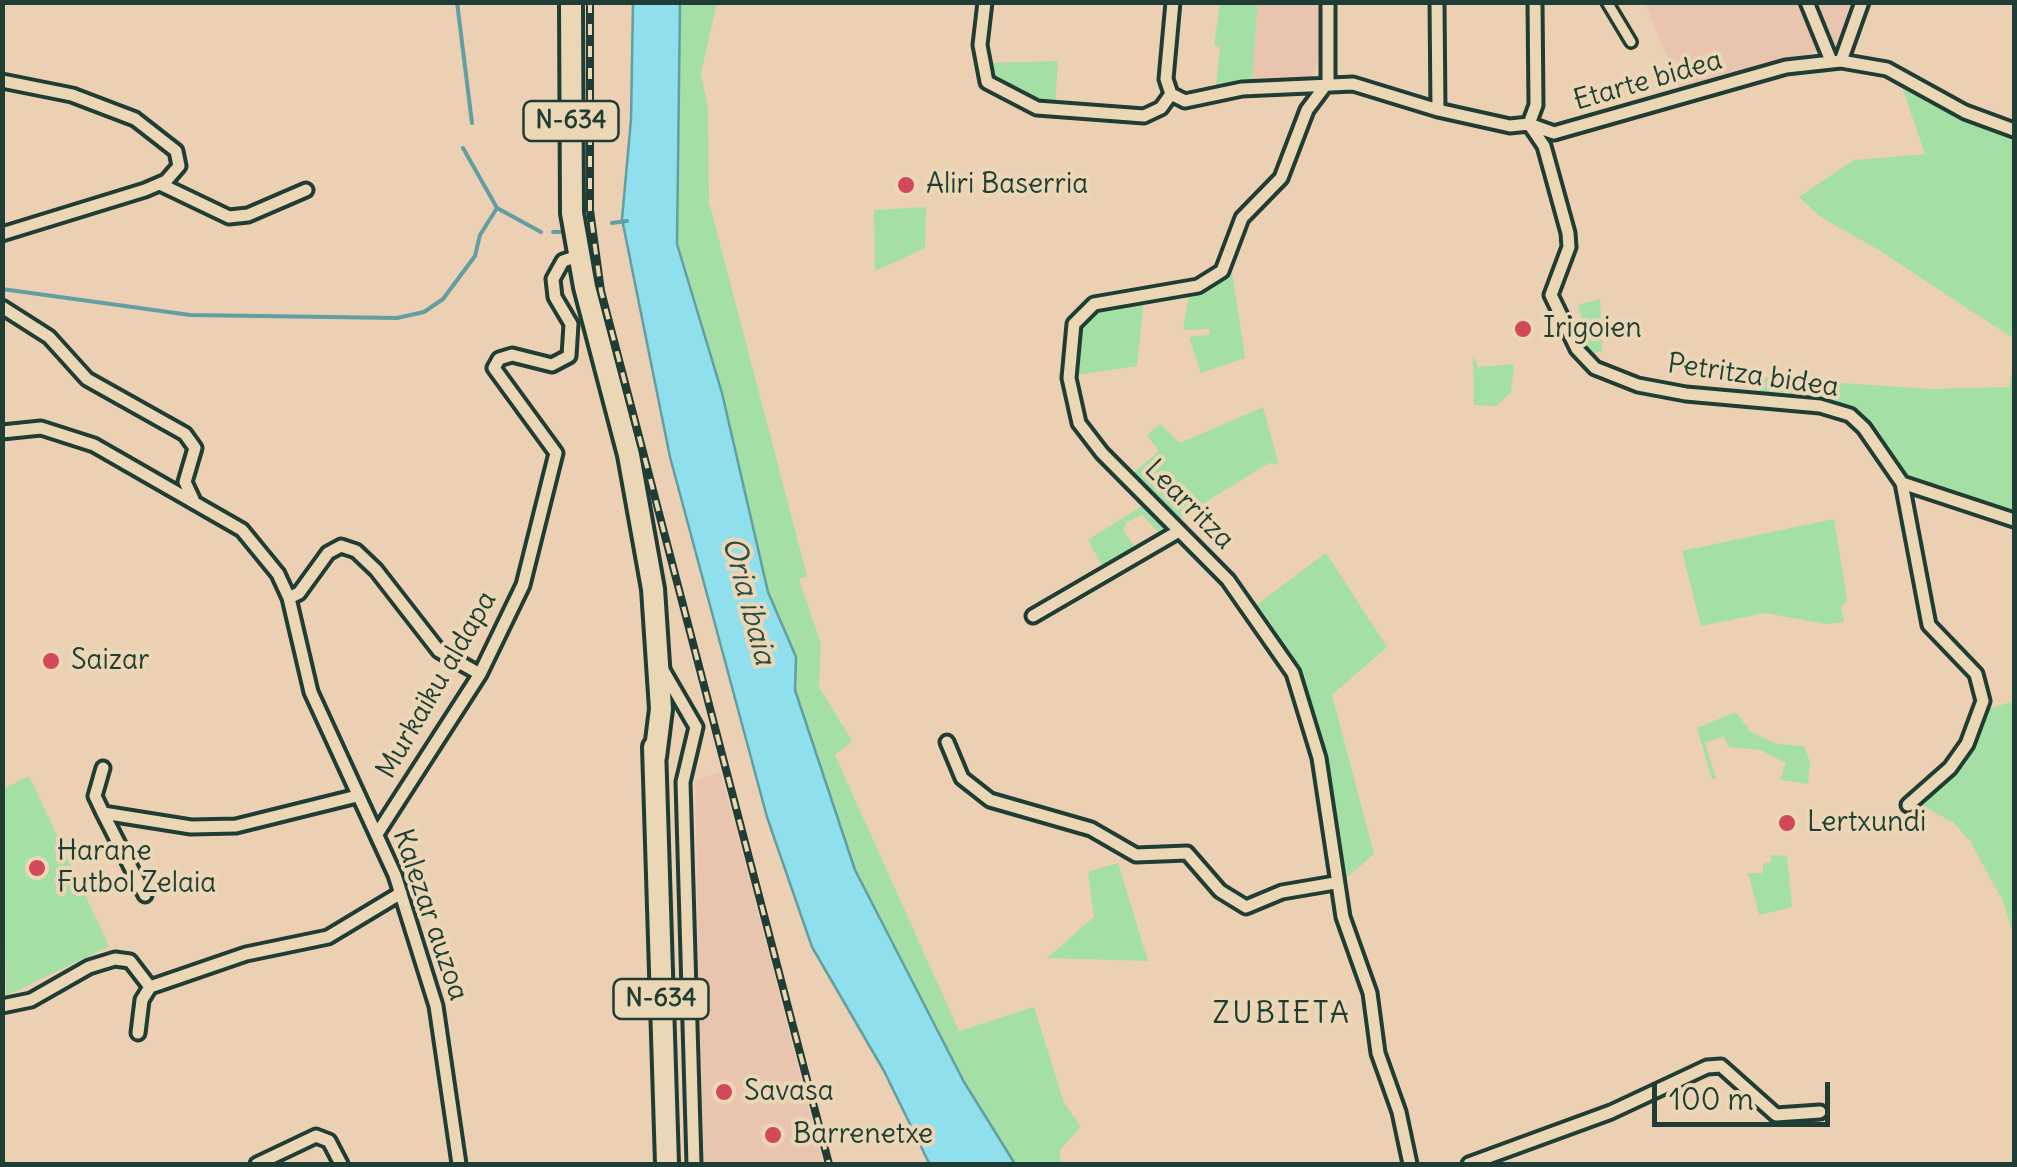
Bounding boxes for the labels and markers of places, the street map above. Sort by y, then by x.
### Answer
place label: Aliri Baserria [926,168,1088,202]
marker: Aliri Baserria [895,174,917,196]
place label: Irigoien [1543,312,1642,346]
marker: Irigoien [1512,318,1534,340]
place label: Saizar [71,644,149,678]
marker: Saizar [40,650,62,672]
place label: Lertxundi [1807,806,1926,840]
marker: Lertxundi [1776,812,1798,834]
place label: Harane Futbol Zelaia [57,835,216,901]
marker: Harane Futbol Zelaia [26,857,48,879]
place label: Savasa [744,1075,834,1109]
marker: Savasa [713,1081,735,1103]
place label: Barrenetxe [793,1118,933,1152]
marker: Barrenetxe [762,1124,784,1146]

